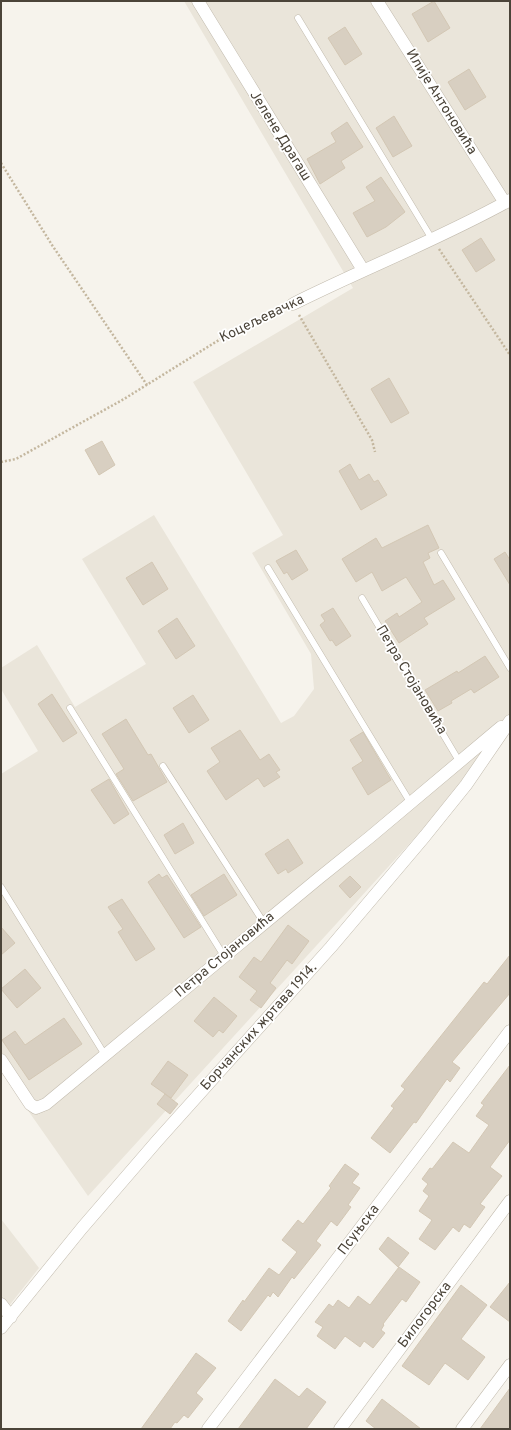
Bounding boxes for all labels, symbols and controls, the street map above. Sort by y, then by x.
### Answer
street label: Илије Антоновића [402,46,480,158]
street label: Јелене Драгаш [245,88,315,184]
street label: Коцељевачка [217,291,307,347]
street label: Петра Стојановића [372,622,450,738]
street label: Петра Стојановића [172,909,278,1001]
street label: Борчанских жртава 1914. [197,960,321,1094]
street label: Псуњска [335,1202,383,1258]
street label: Билогорска [395,1279,455,1351]

